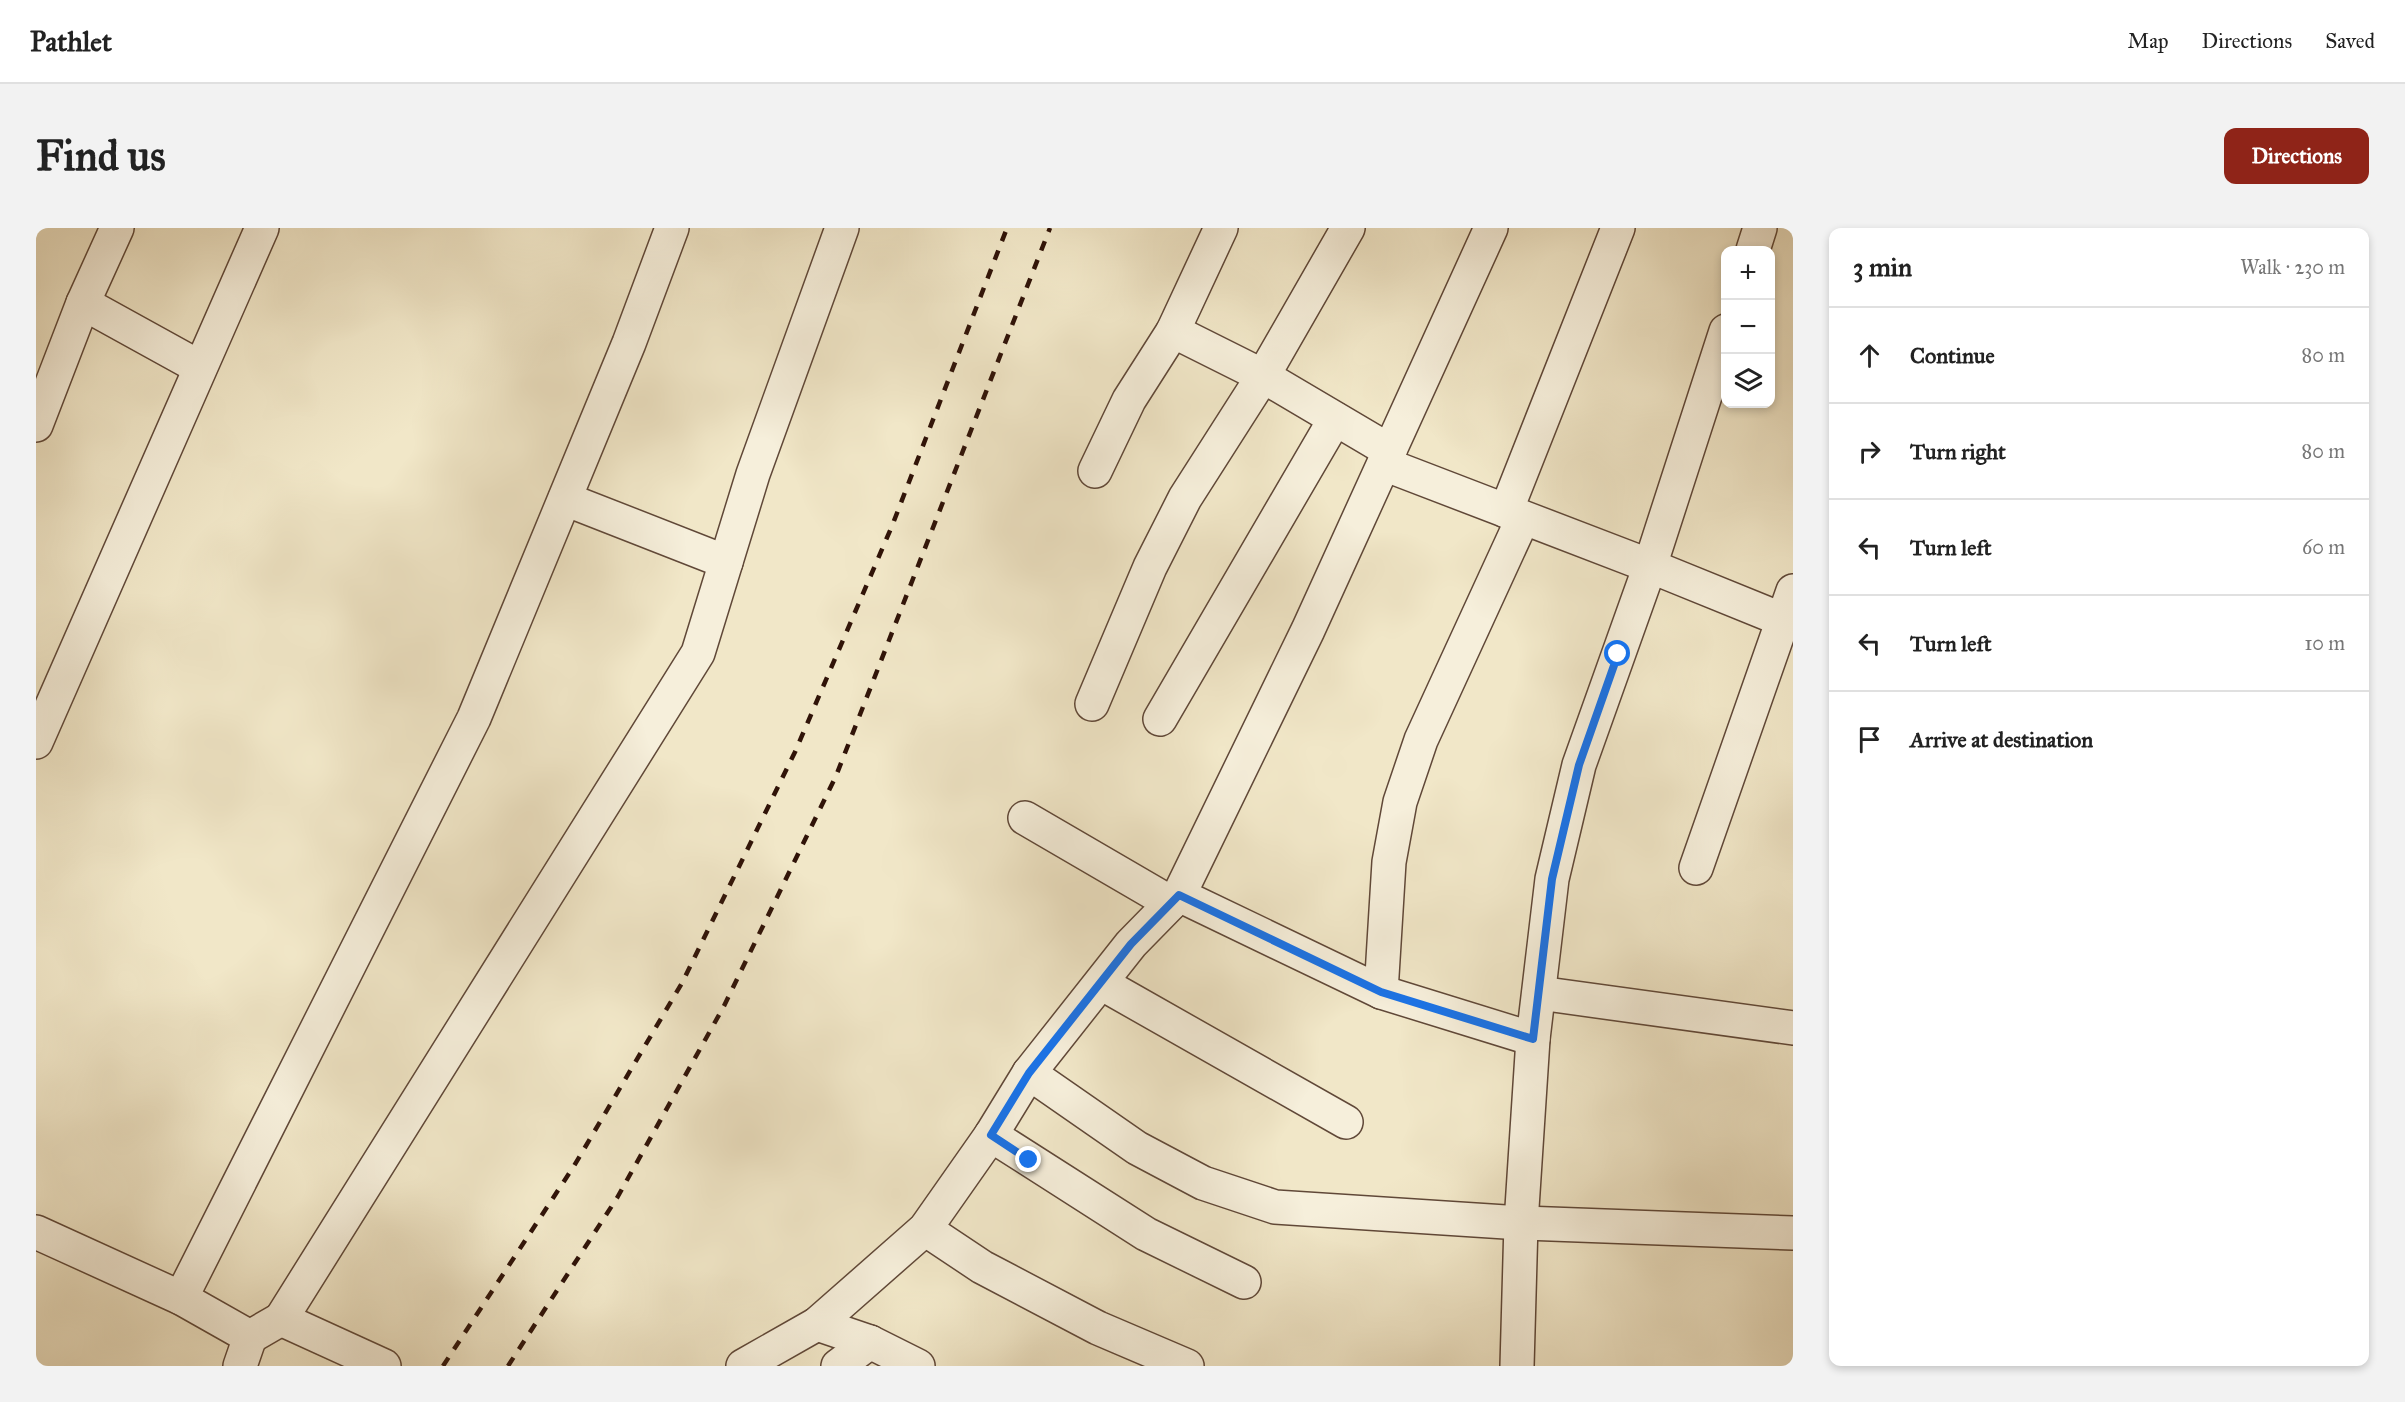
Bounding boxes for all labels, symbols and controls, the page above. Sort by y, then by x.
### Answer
text: Pathlet [30,24,112,59]
text: Map [2128,28,2169,54]
text: Directions [2202,28,2292,54]
text: Saved [2325,28,2375,54]
button: Directions [2224,128,2369,184]
text: Find us [36,130,166,182]
map controls [1721,246,1775,408]
button: + [1721,246,1775,300]
text: 3 min [1853,251,1912,283]
text: Walk · 230 m [2240,255,2345,279]
button: − [1721,300,1775,354]
icon: ahead [1853,339,1886,372]
text: Continue [1910,342,1995,369]
text: 80 m [2302,343,2345,367]
button: layers [1721,354,1775,408]
icon: right [1853,435,1886,468]
text: Turn right [1910,438,2006,465]
text: 80 m [2302,439,2345,463]
icon: left [1853,531,1886,564]
text: Turn left [1910,534,1992,561]
text: 60 m [2302,535,2345,559]
icon: left [1853,627,1886,660]
text: Turn left [1910,630,1992,657]
text: 10 m [2304,631,2345,655]
route start [1604,640,1630,666]
icon: arrive [1853,723,1886,756]
text: Arrive at destination [1910,726,2093,753]
route end [1015,1146,1041,1172]

